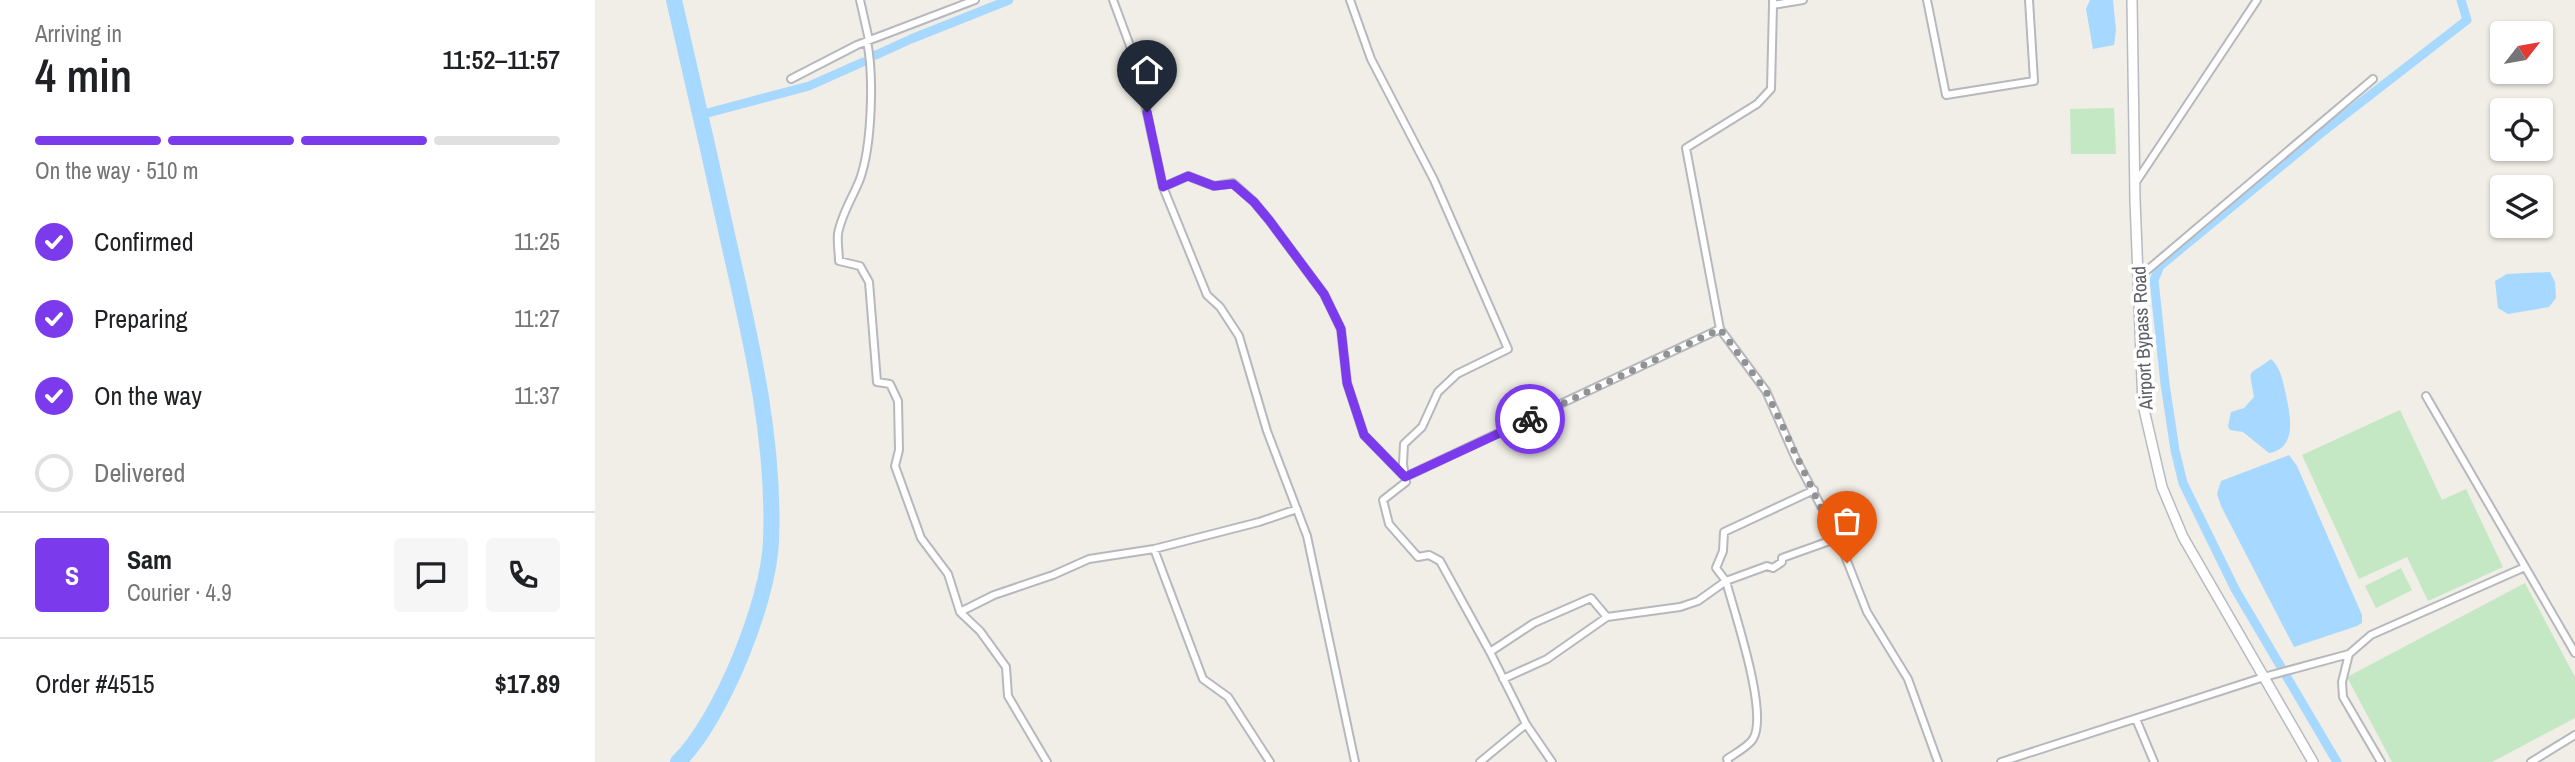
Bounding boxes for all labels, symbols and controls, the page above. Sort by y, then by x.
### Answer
text: Arriving in [35,18,122,49]
north arrow [2490,21,2553,84]
map controls [2490,21,2553,238]
pin [1117,40,1177,112]
text: 11:52–11:57 [442,42,560,77]
text: 4 min [35,44,132,106]
icon: home [1128,51,1166,89]
button: locate [2490,98,2553,161]
text: On the way · 510 m [35,155,199,186]
button: layers [2490,175,2553,238]
icon: check [35,223,73,261]
text: Confirmed [94,224,194,259]
text: 11:25 [514,226,560,257]
street label: Airport Bypass Road [2125,266,2159,411]
icon: check [35,300,73,338]
text: Preparing [94,301,188,336]
text: 11:27 [514,303,560,334]
icon: check [35,377,73,415]
text: On the way [94,378,202,413]
text: 11:37 [514,380,560,411]
courier [1495,384,1565,454]
icon: bike [1511,400,1549,438]
text: Delivered [94,455,185,490]
pin [1817,491,1877,563]
icon: bag [1828,502,1866,540]
button: chat [394,538,468,612]
button: phone [486,538,560,612]
text: Sam [127,542,172,577]
text: S [65,558,79,593]
text: Courier · 4.9 [127,577,232,608]
text: Order #4515 [35,666,155,701]
text: $17.89 [495,666,560,701]

